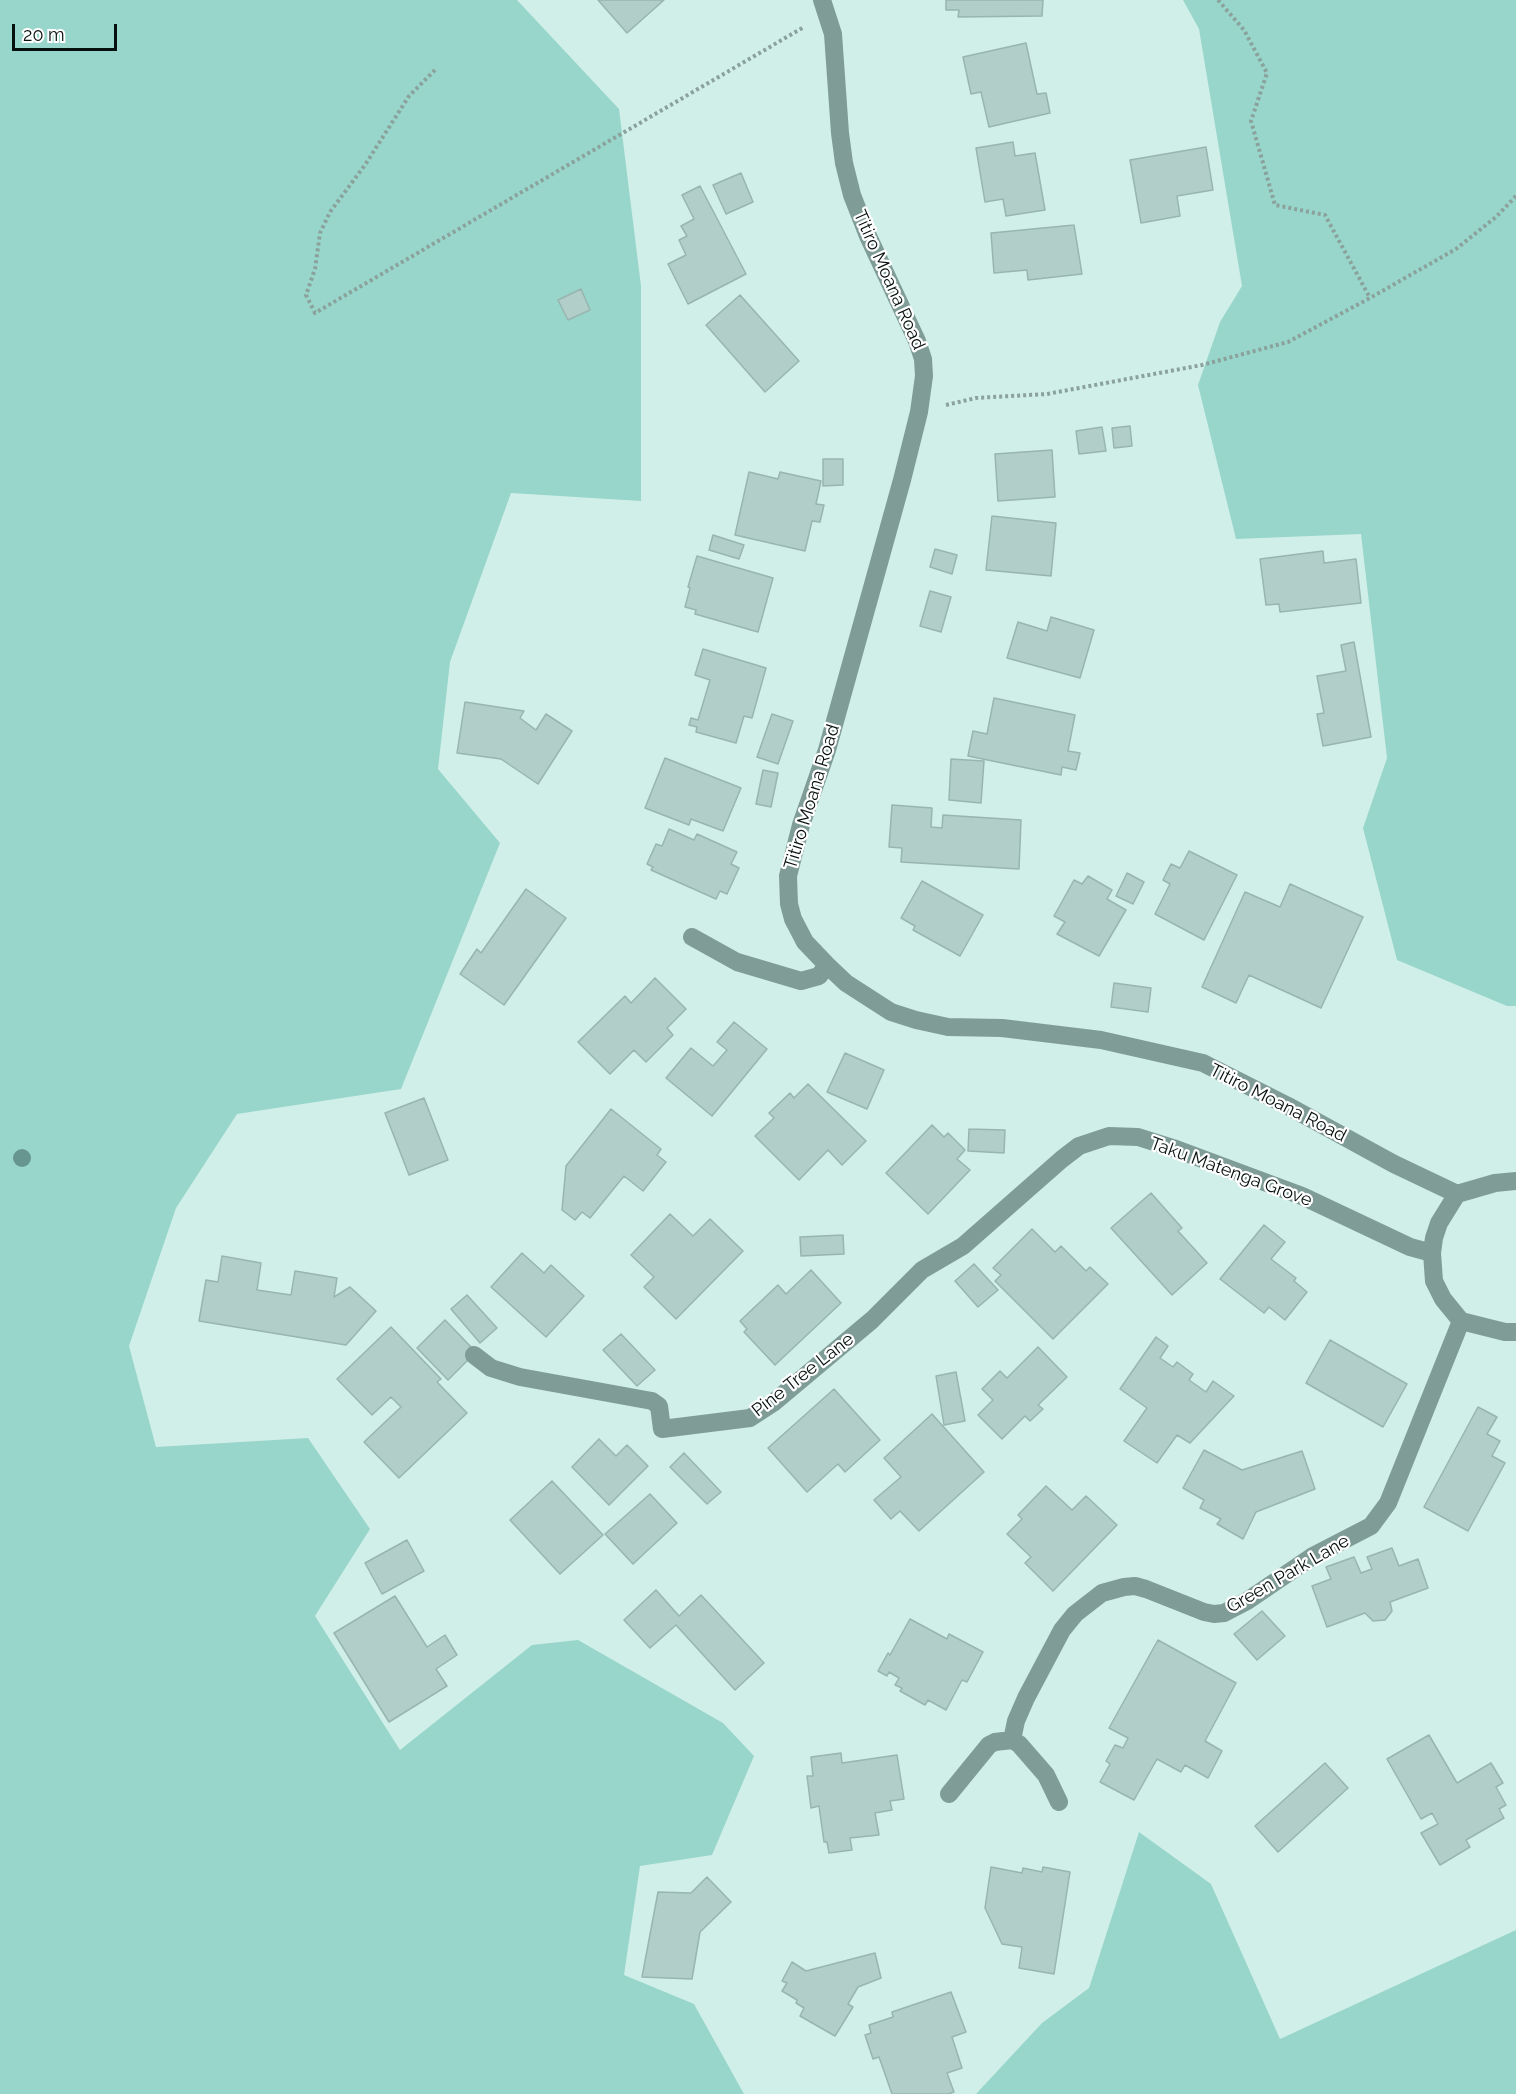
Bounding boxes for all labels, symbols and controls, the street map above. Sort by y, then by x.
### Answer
scale bar [15,12,120,50]
text: 20 m [23,24,65,45]
street label: Titiro Moana Road [849,207,929,353]
street label: Titiro Moana Road [780,722,844,872]
street label: Titiro Moana Road [1206,1059,1350,1147]
street label: Taku Matenga Grove [1147,1133,1315,1211]
street label: Pine Tree Lane [748,1329,858,1421]
street label: Green Park Lane [1223,1530,1353,1618]

